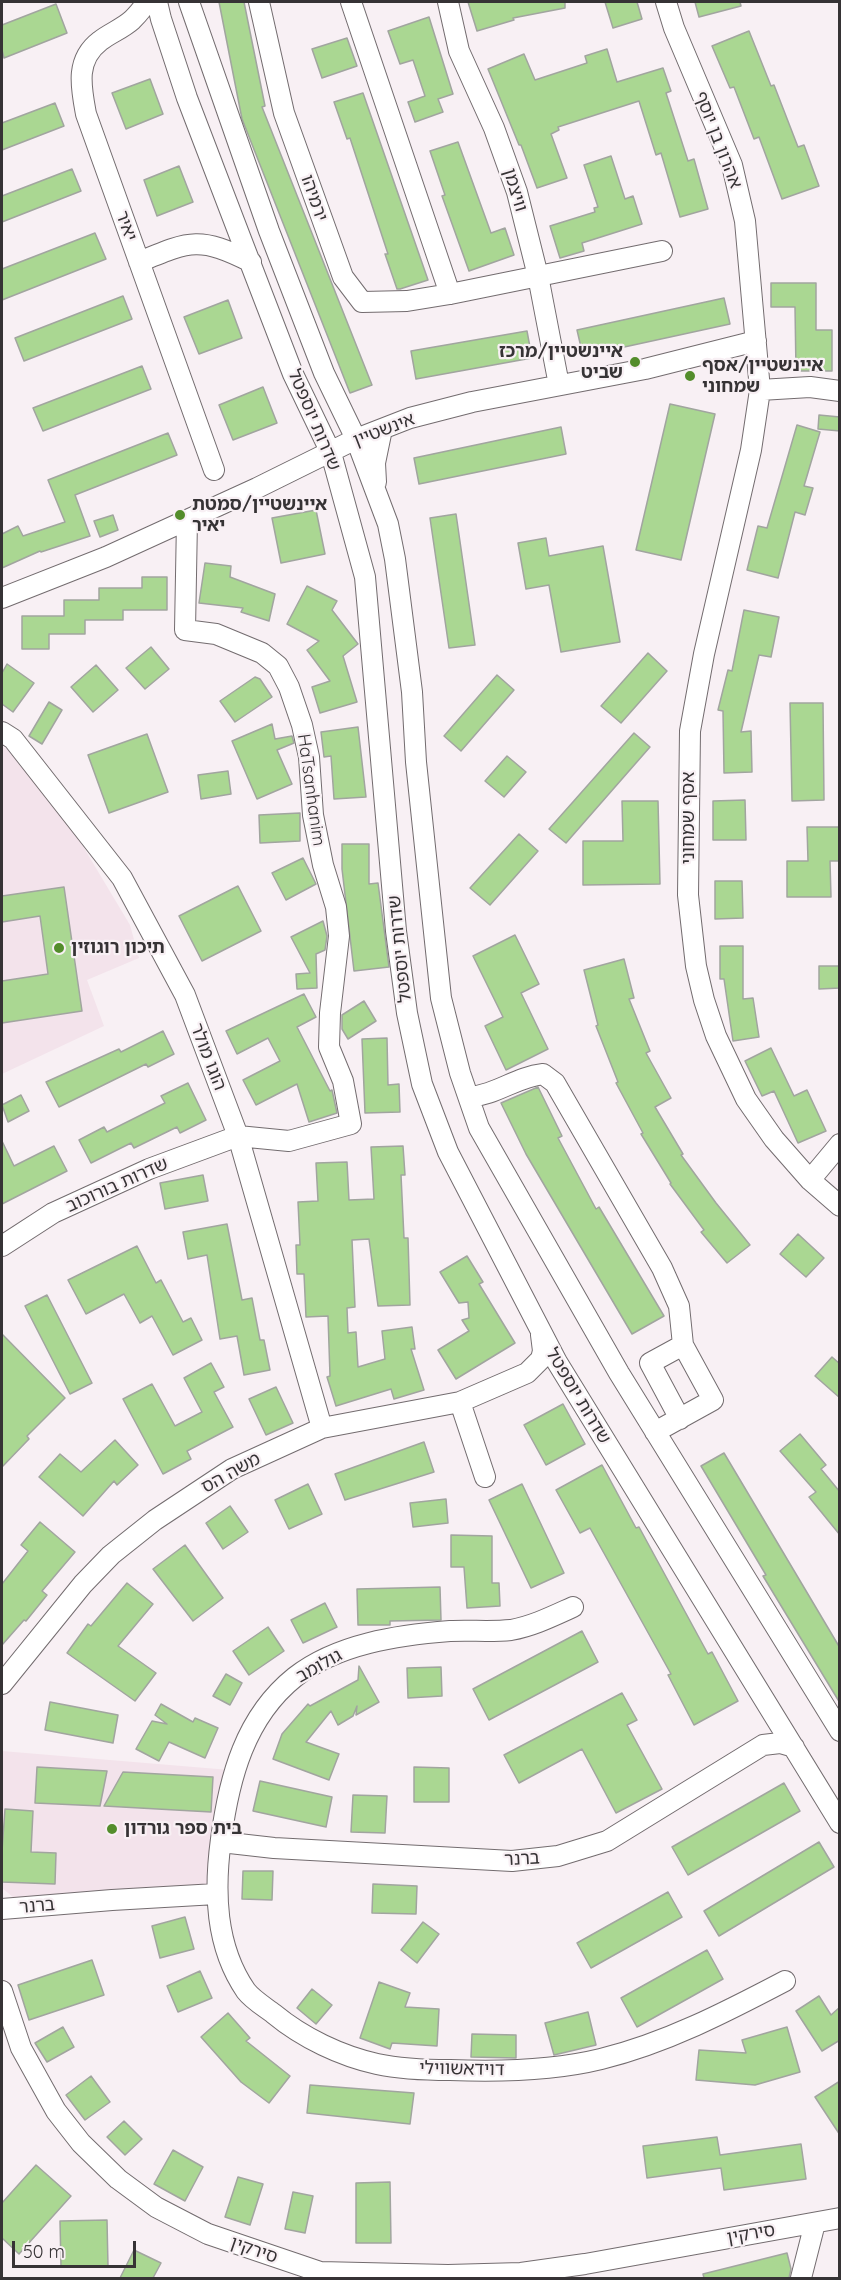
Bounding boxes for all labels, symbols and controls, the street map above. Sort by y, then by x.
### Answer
street label: אהרון בן יוסף [690,88,746,192]
street label: וויצמן [498,166,532,214]
street label: ירמיהו [296,172,332,224]
street label: יאיר [111,208,141,244]
place label: איינשטיין/מרכז שביט [499,341,623,384]
marker: איינשטיין/מרכז שביט [628,355,642,369]
place label: איינשטיין/אסף שמחוני [702,355,823,398]
street label: שדרות יוספטל [283,366,345,474]
marker: איינשטיין/אסף שמחוני [683,369,697,383]
street label: אינשטיין [350,408,418,452]
place label: איינשטיין/סמטת יאיר [192,494,327,536]
marker: איינשטיין/סמטת יאיר [173,508,187,522]
street label: HaTsanhanim [292,732,330,848]
street label: אסף שמחוני [678,772,700,864]
street label: שדרות יוספטל [384,894,416,1004]
place label: תיכון רוגוזין [71,937,165,959]
marker: תיכון רוגוזין [52,941,66,955]
street label: הוגו מולר [185,1021,231,1093]
street label: שדרות בורוכוב [63,1153,171,1217]
street label: שדרות יוספטל [541,1344,615,1448]
street label: משה הס [198,1448,264,1498]
street label: גולומב [292,1645,346,1687]
place label: בית ספר גורדון [124,1818,242,1840]
marker: בית ספר גורדון [105,1822,119,1836]
street label: ברנר [504,1847,540,1871]
street label: ברנר [18,1894,56,1918]
street label: דוידאשווילי [419,2057,505,2081]
street label: סירקין [725,2219,777,2249]
scale bar [15,2229,140,2267]
street label: סירקין [228,2232,280,2268]
text: 50 m [23,2240,65,2263]

